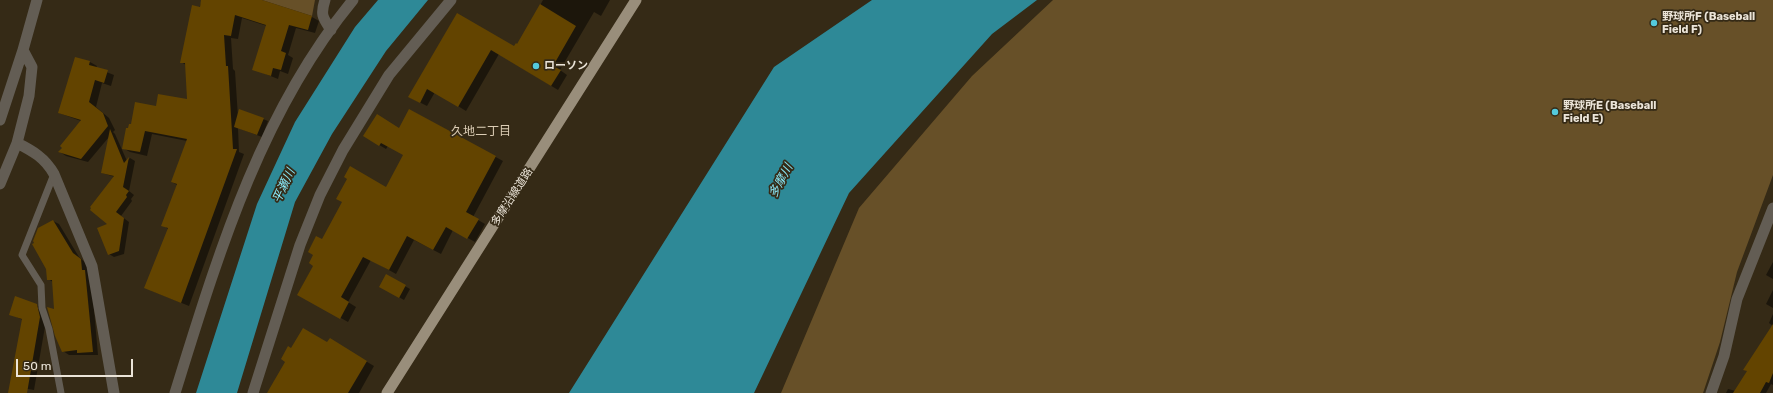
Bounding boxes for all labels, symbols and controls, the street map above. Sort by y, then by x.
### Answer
place label: 野球所F (Baseball Field F) [1662,10,1755,36]
marker: 野球所F (Baseball Field F) [1649,18,1659,28]
place label: ローソン [544,59,588,73]
marker: ローソン [531,61,541,71]
place label: 野球所E (Baseball Field E) [1563,99,1656,125]
marker: 野球所E (Baseball Field E) [1550,107,1560,117]
district label: 久地二丁目 [451,125,511,139]
water label: 多摩川 [766,162,796,200]
street label: 多摩沿線道路 [488,166,536,228]
water label: 平瀬川 [270,167,298,205]
scale bar [18,351,135,377]
text: 50 m [23,359,51,373]

